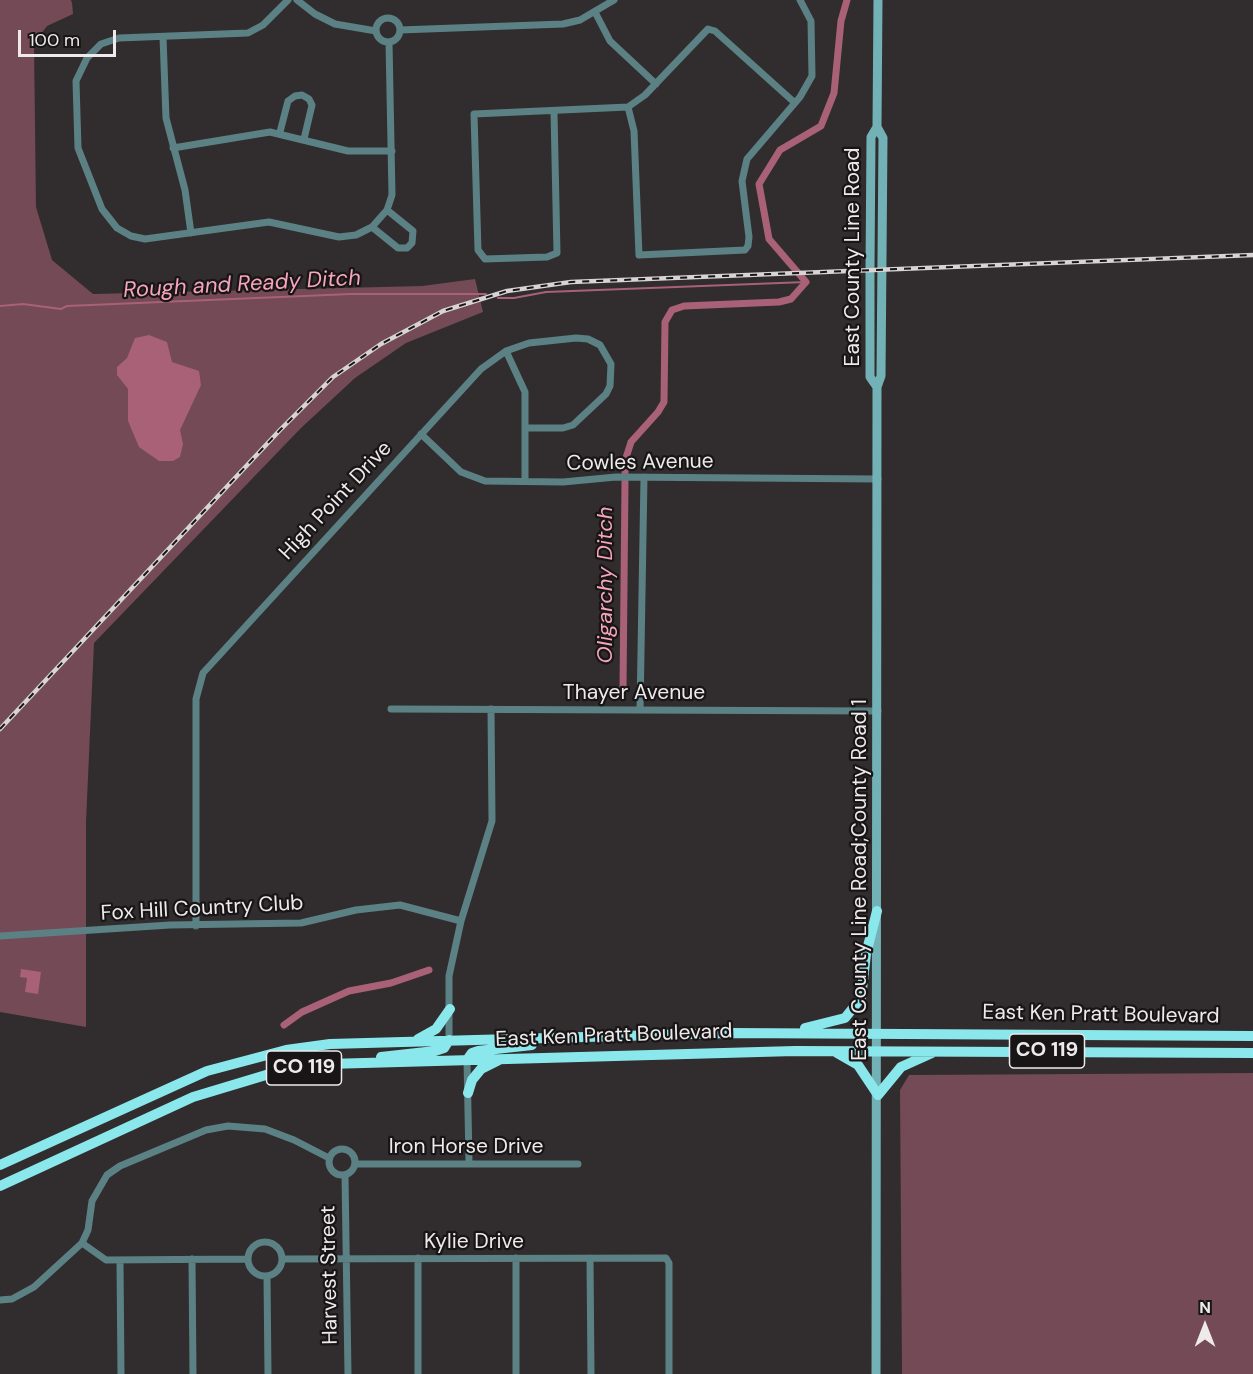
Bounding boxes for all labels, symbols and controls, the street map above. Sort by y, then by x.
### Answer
scale bar [21,18,118,56]
text: 100 m [29,28,80,52]
street label: East County Line Road [840,148,866,366]
water label: Rough and Ready Ditch [123,266,361,304]
street label: High Point Drive [274,436,398,566]
street label: Cowles Avenue [566,449,714,477]
water label: Oligarchy Ditch [593,507,619,663]
street label: Thayer Avenue [563,680,705,706]
street label: East County Line Road;County Road 1 [847,699,873,1061]
street label: Fox Hill Country Club [100,891,304,927]
street label: East Ken Pratt Boulevard [982,1000,1220,1030]
street label: East Ken Pratt Boulevard [495,1019,733,1053]
road number: CO 119 [1010,1034,1084,1068]
road number: CO 119 [266,1051,342,1085]
street label: Iron Horse Drive [389,1134,543,1160]
street label: Harvest Street [316,1205,344,1345]
street label: Kylie Drive [424,1229,524,1255]
north arrow [1175,1296,1235,1356]
text: N [1199,1297,1211,1318]

